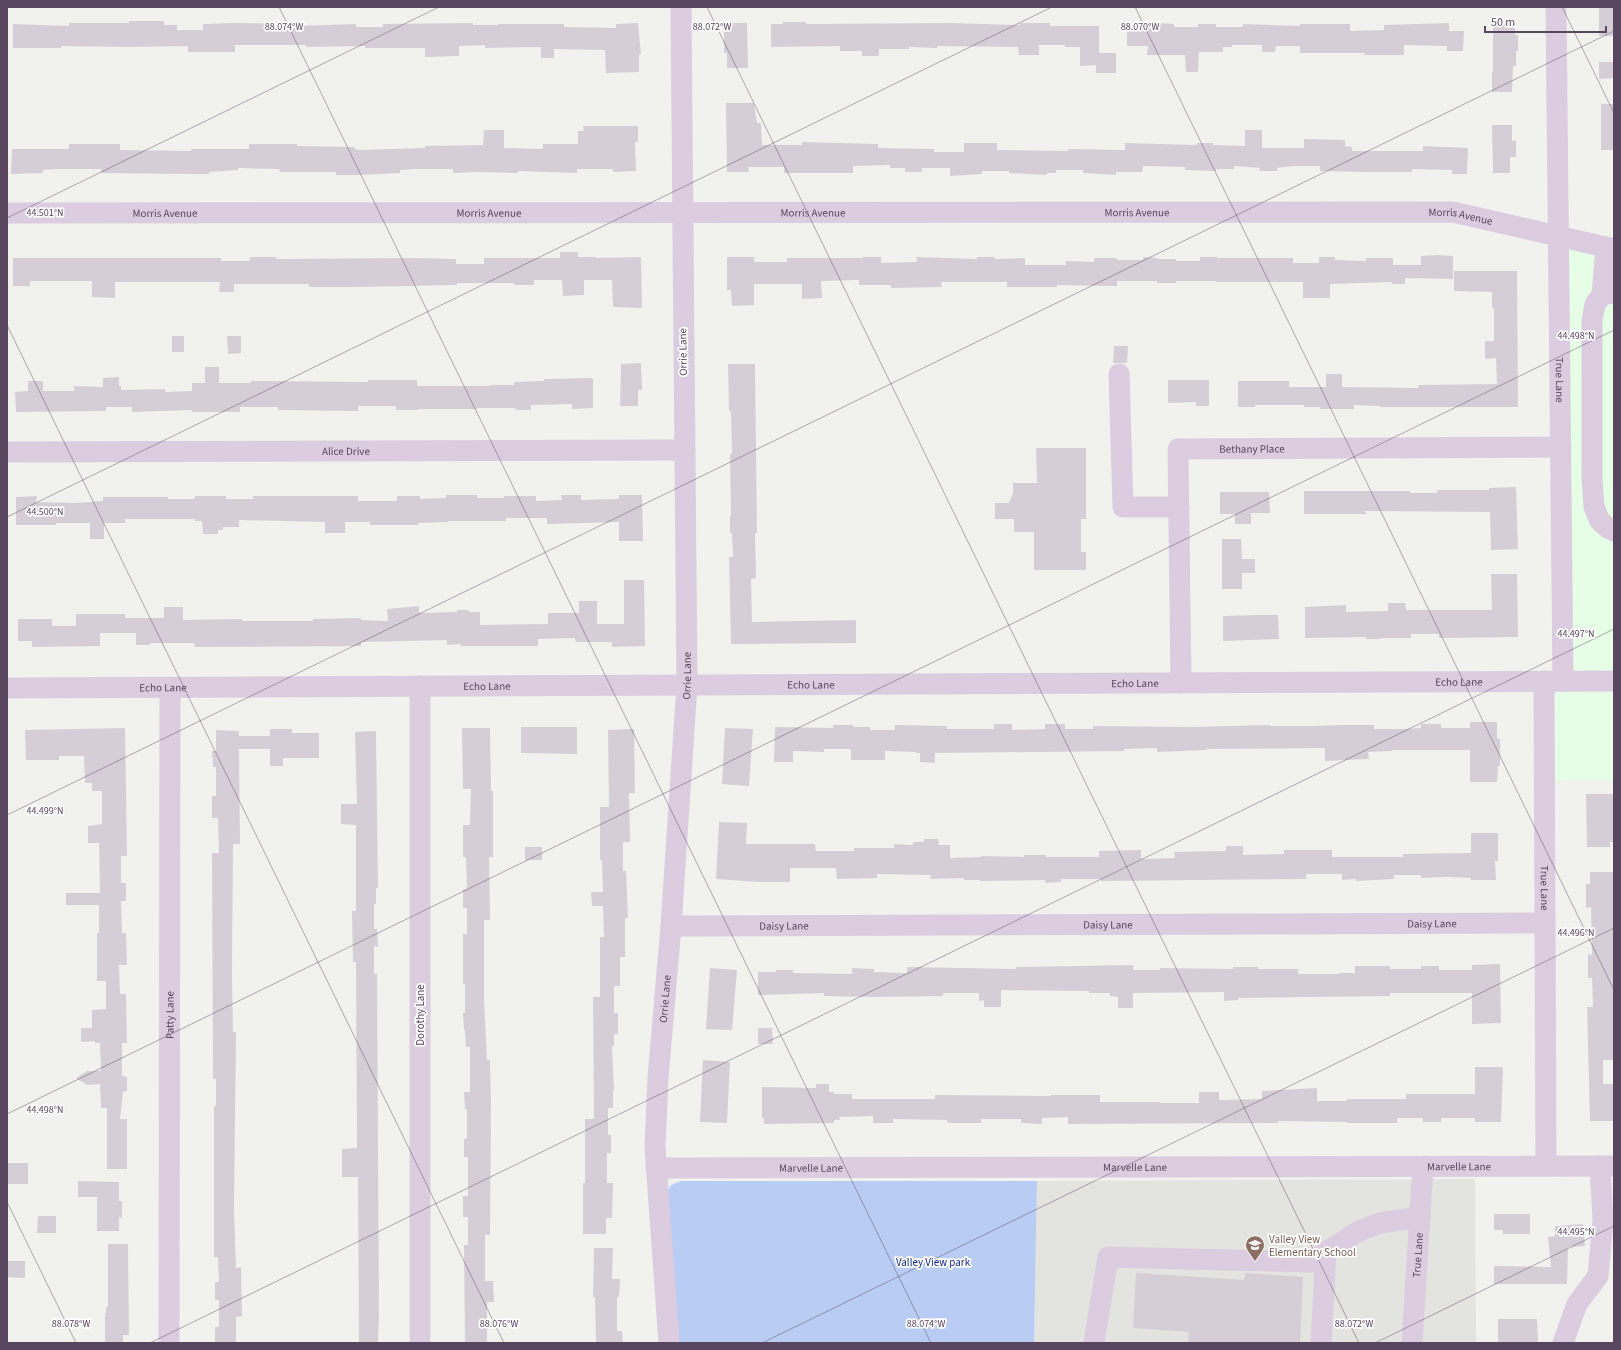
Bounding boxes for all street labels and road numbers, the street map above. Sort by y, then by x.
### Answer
street label: Morris Avenue [132,205,198,220]
street label: Morris Avenue [456,205,522,220]
street label: Morris Avenue [780,205,846,220]
street label: Morris Avenue [1104,205,1170,220]
street label: Morris Avenue [1428,205,1495,229]
street label: Orrie Lane [675,328,691,376]
street label: True Lane [1552,357,1568,403]
street label: Bethany Place [1219,441,1285,456]
street label: Alice Drive [322,443,370,459]
street label: Orrie Lane [679,651,695,700]
street label: Echo Lane [1435,674,1483,689]
street label: Echo Lane [1111,675,1159,691]
street label: Echo Lane [787,677,835,692]
street label: Echo Lane [463,678,511,694]
street label: Echo Lane [139,680,187,695]
street label: True Lane [1537,865,1552,911]
street label: Daisy Lane [1407,916,1457,931]
street label: Daisy Lane [1083,917,1133,932]
street label: Daisy Lane [759,918,809,933]
street label: Orrie Lane [655,974,674,1023]
street label: Dorothy Lane [413,984,428,1046]
street label: Patty Lane [162,990,177,1039]
street label: Marvelle Lane [1103,1159,1168,1175]
street label: Marvelle Lane [1427,1159,1492,1174]
street label: Marvelle Lane [779,1160,844,1175]
street label: True Lane [1409,1232,1426,1278]

